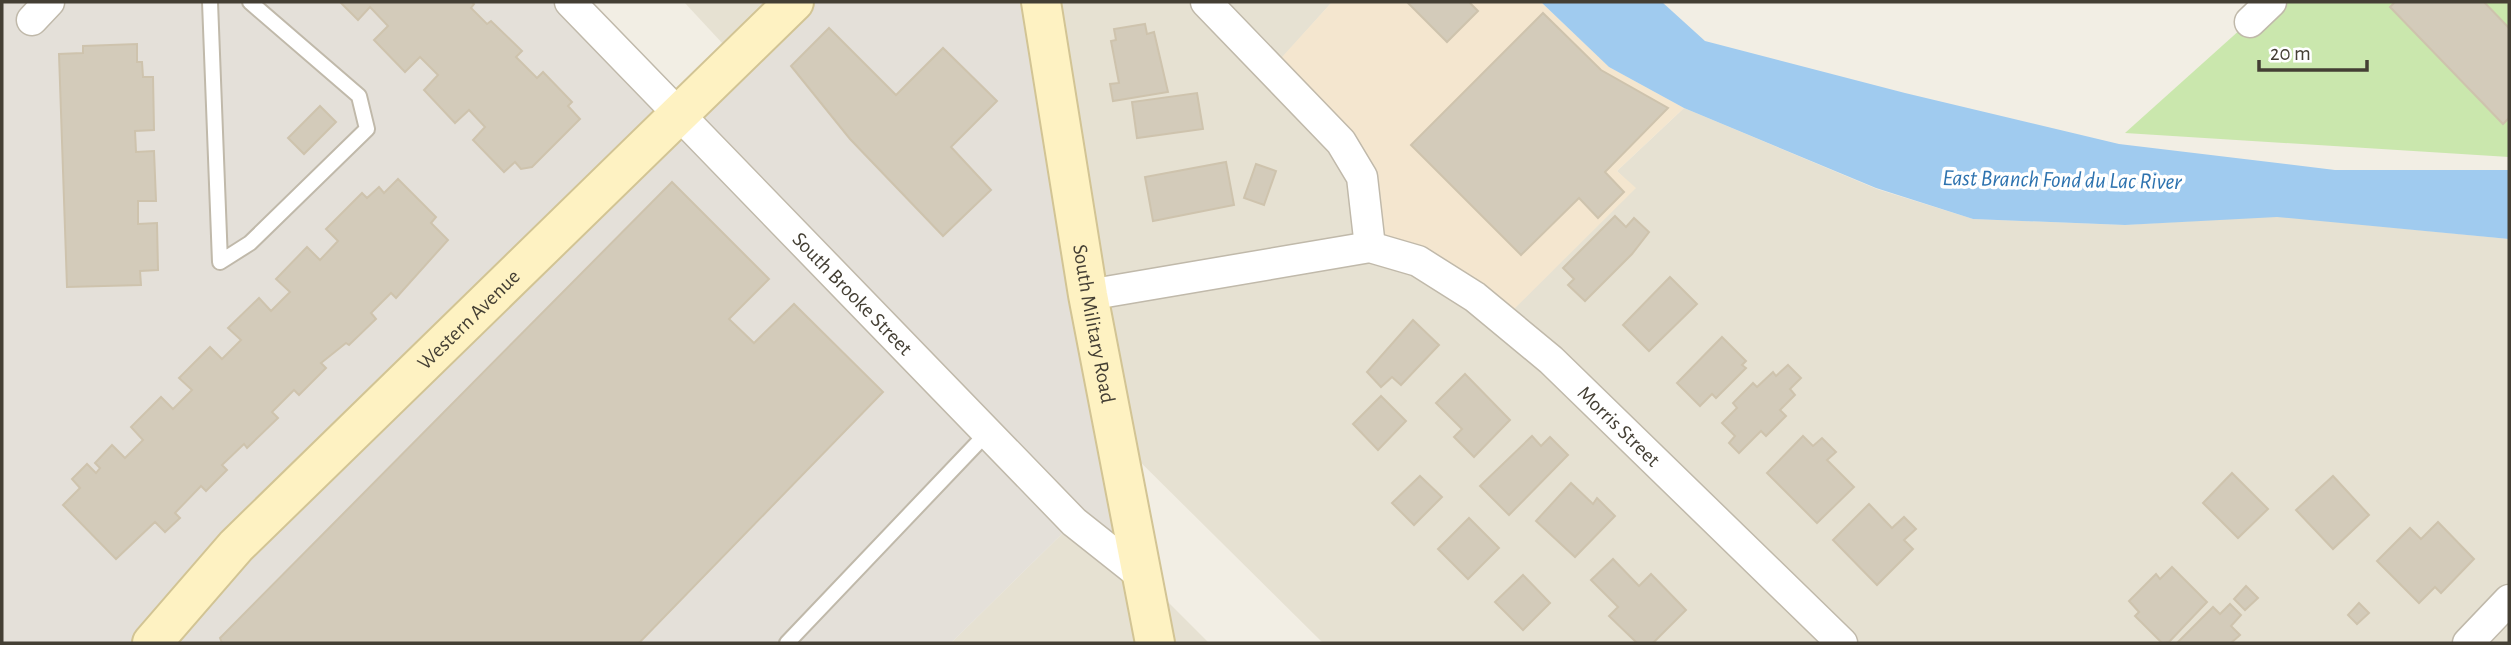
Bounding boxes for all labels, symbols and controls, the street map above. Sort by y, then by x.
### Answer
scale bar [2259,28,2368,72]
text: 20 m [2270,43,2311,64]
water label: East Branch Fond du Lac River [1942,167,2182,194]
street label: South Brooke Street [788,228,916,360]
street label: South Military Road [1069,243,1119,405]
street label: Western Avenue [414,265,524,374]
street label: Morris Street [1573,382,1664,471]

